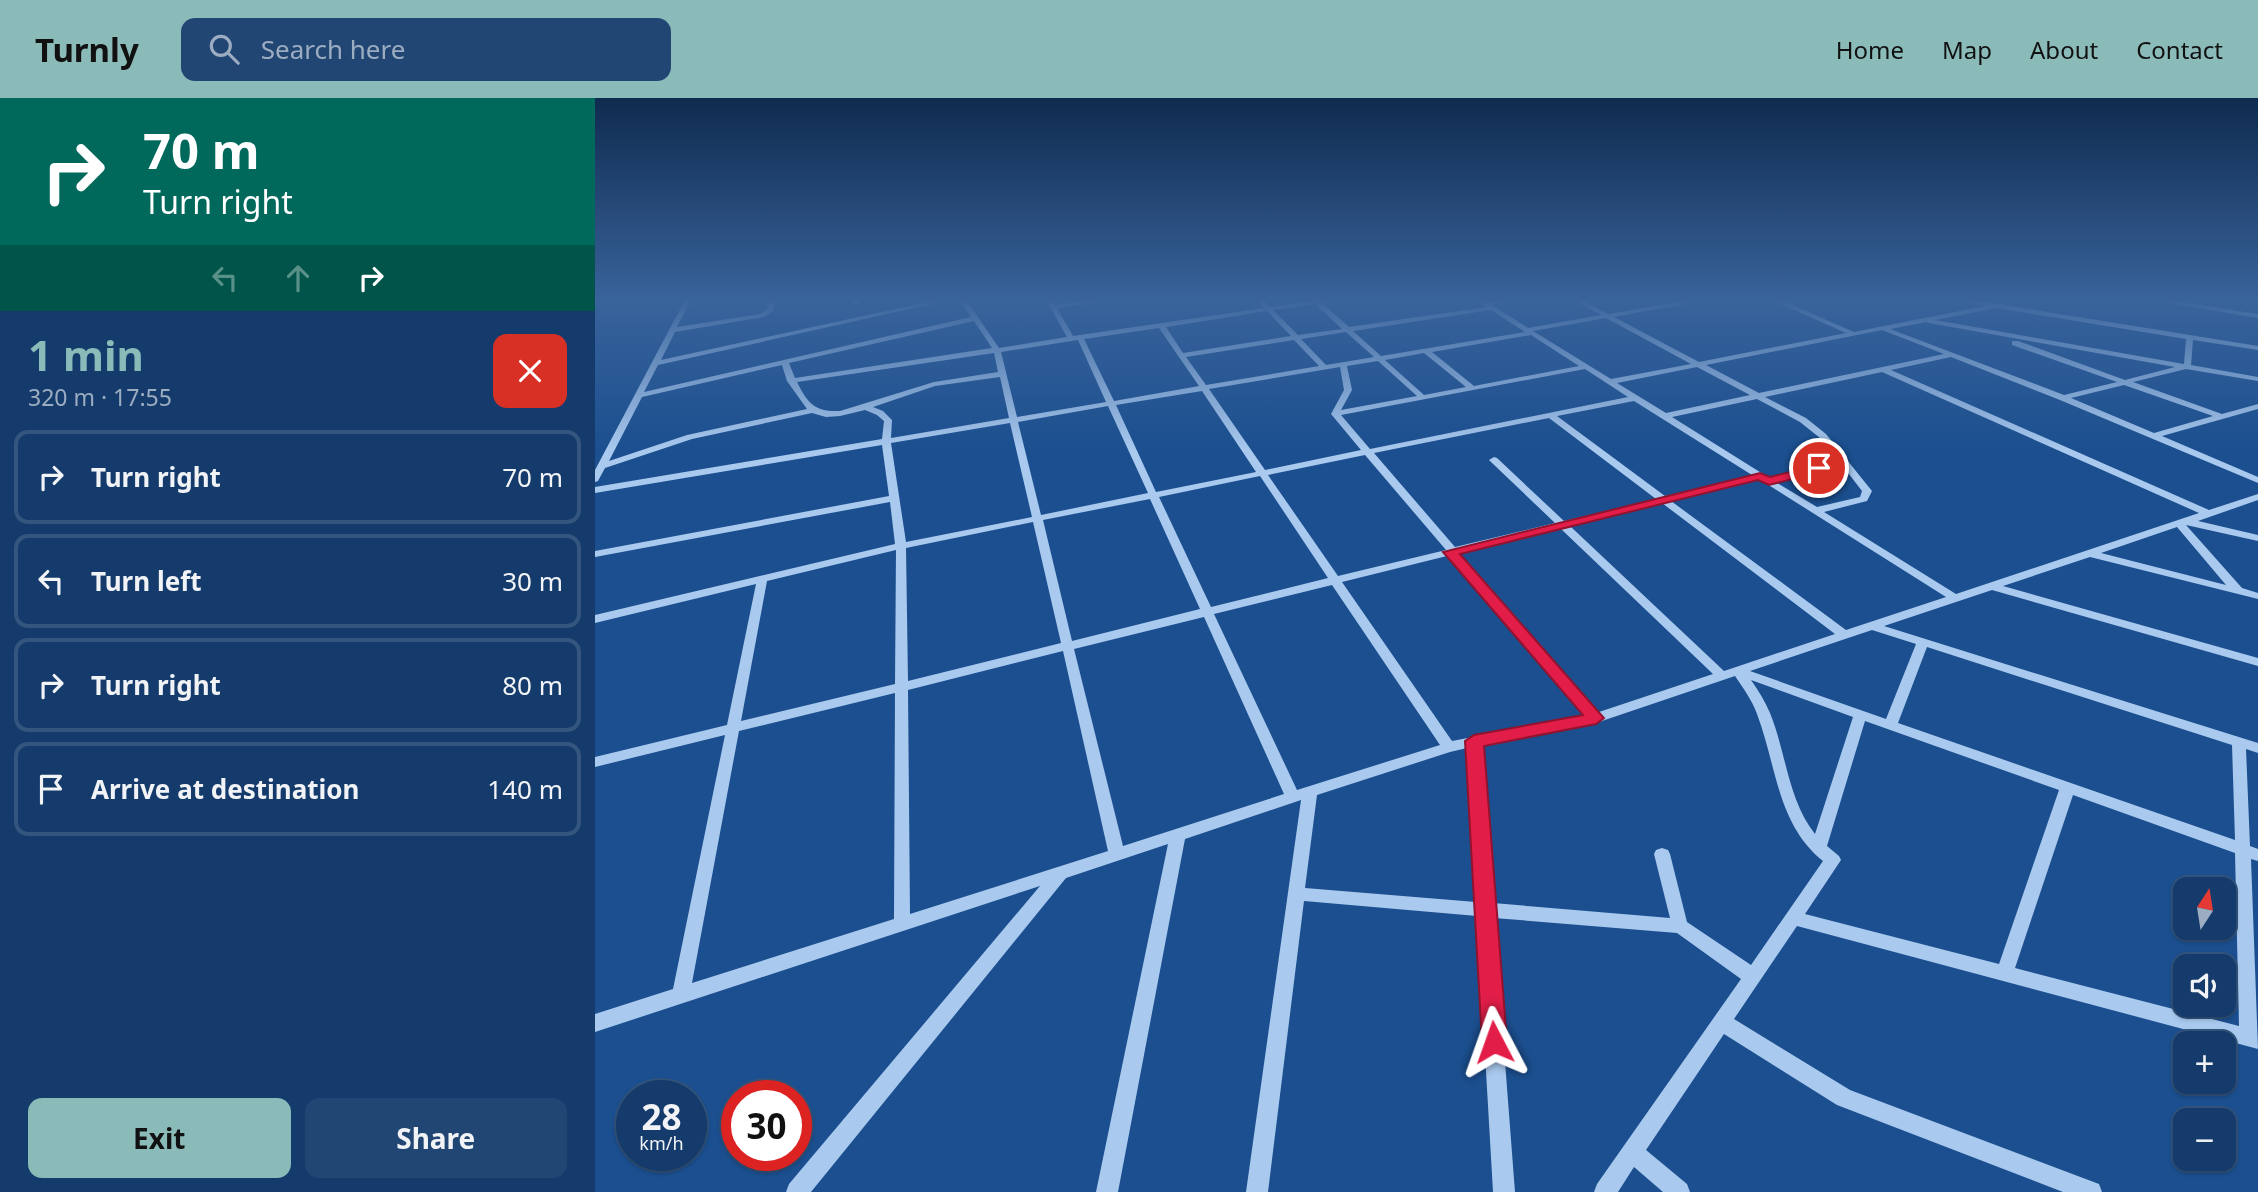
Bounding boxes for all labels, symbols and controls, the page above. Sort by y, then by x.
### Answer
search box [181,18,671,81]
text: Turnly [35,27,139,72]
icon: search [205,30,243,68]
text: Search here [261,31,405,67]
text: Home [1836,33,1904,66]
text: Map [1942,33,1992,66]
text: About [2030,33,2098,66]
text: Contact [2136,33,2223,66]
text: 70 m [143,117,260,183]
icon: right [28,126,119,217]
text: Turn right [143,180,293,223]
icon: left [206,259,244,297]
icon: ahead [279,259,317,297]
icon: right [352,259,390,297]
text: 1 min [28,326,144,383]
button: close [493,334,567,408]
text: 320 m · 17:55 [28,381,172,413]
pin [1789,438,1849,498]
icon: arrive [1800,449,1838,487]
icon: right [32,458,70,496]
text: Turn right [91,459,221,495]
text: 70 m [502,459,563,495]
icon: left [32,562,70,600]
text: Turn left [91,563,202,599]
text: 30 m [502,563,563,599]
icon: right [32,666,70,704]
text: Turn right [91,667,221,703]
text: 80 m [502,667,563,703]
icon: arrive [32,770,70,808]
text: Arrive at destination [91,771,360,807]
text: 140 m [487,771,563,807]
north arrow [2173,877,2237,940]
map controls [2173,877,2236,1171]
button: sound [2173,954,2236,1017]
position arrow [1457,1005,1531,1079]
button: + [2173,1031,2236,1094]
speed limit sign: 30 [721,1080,812,1171]
text: 28 [641,1093,682,1140]
button: Exit [28,1098,291,1178]
button: Share [305,1098,567,1178]
button: − [2173,1108,2236,1171]
text: km/h [639,1131,684,1155]

